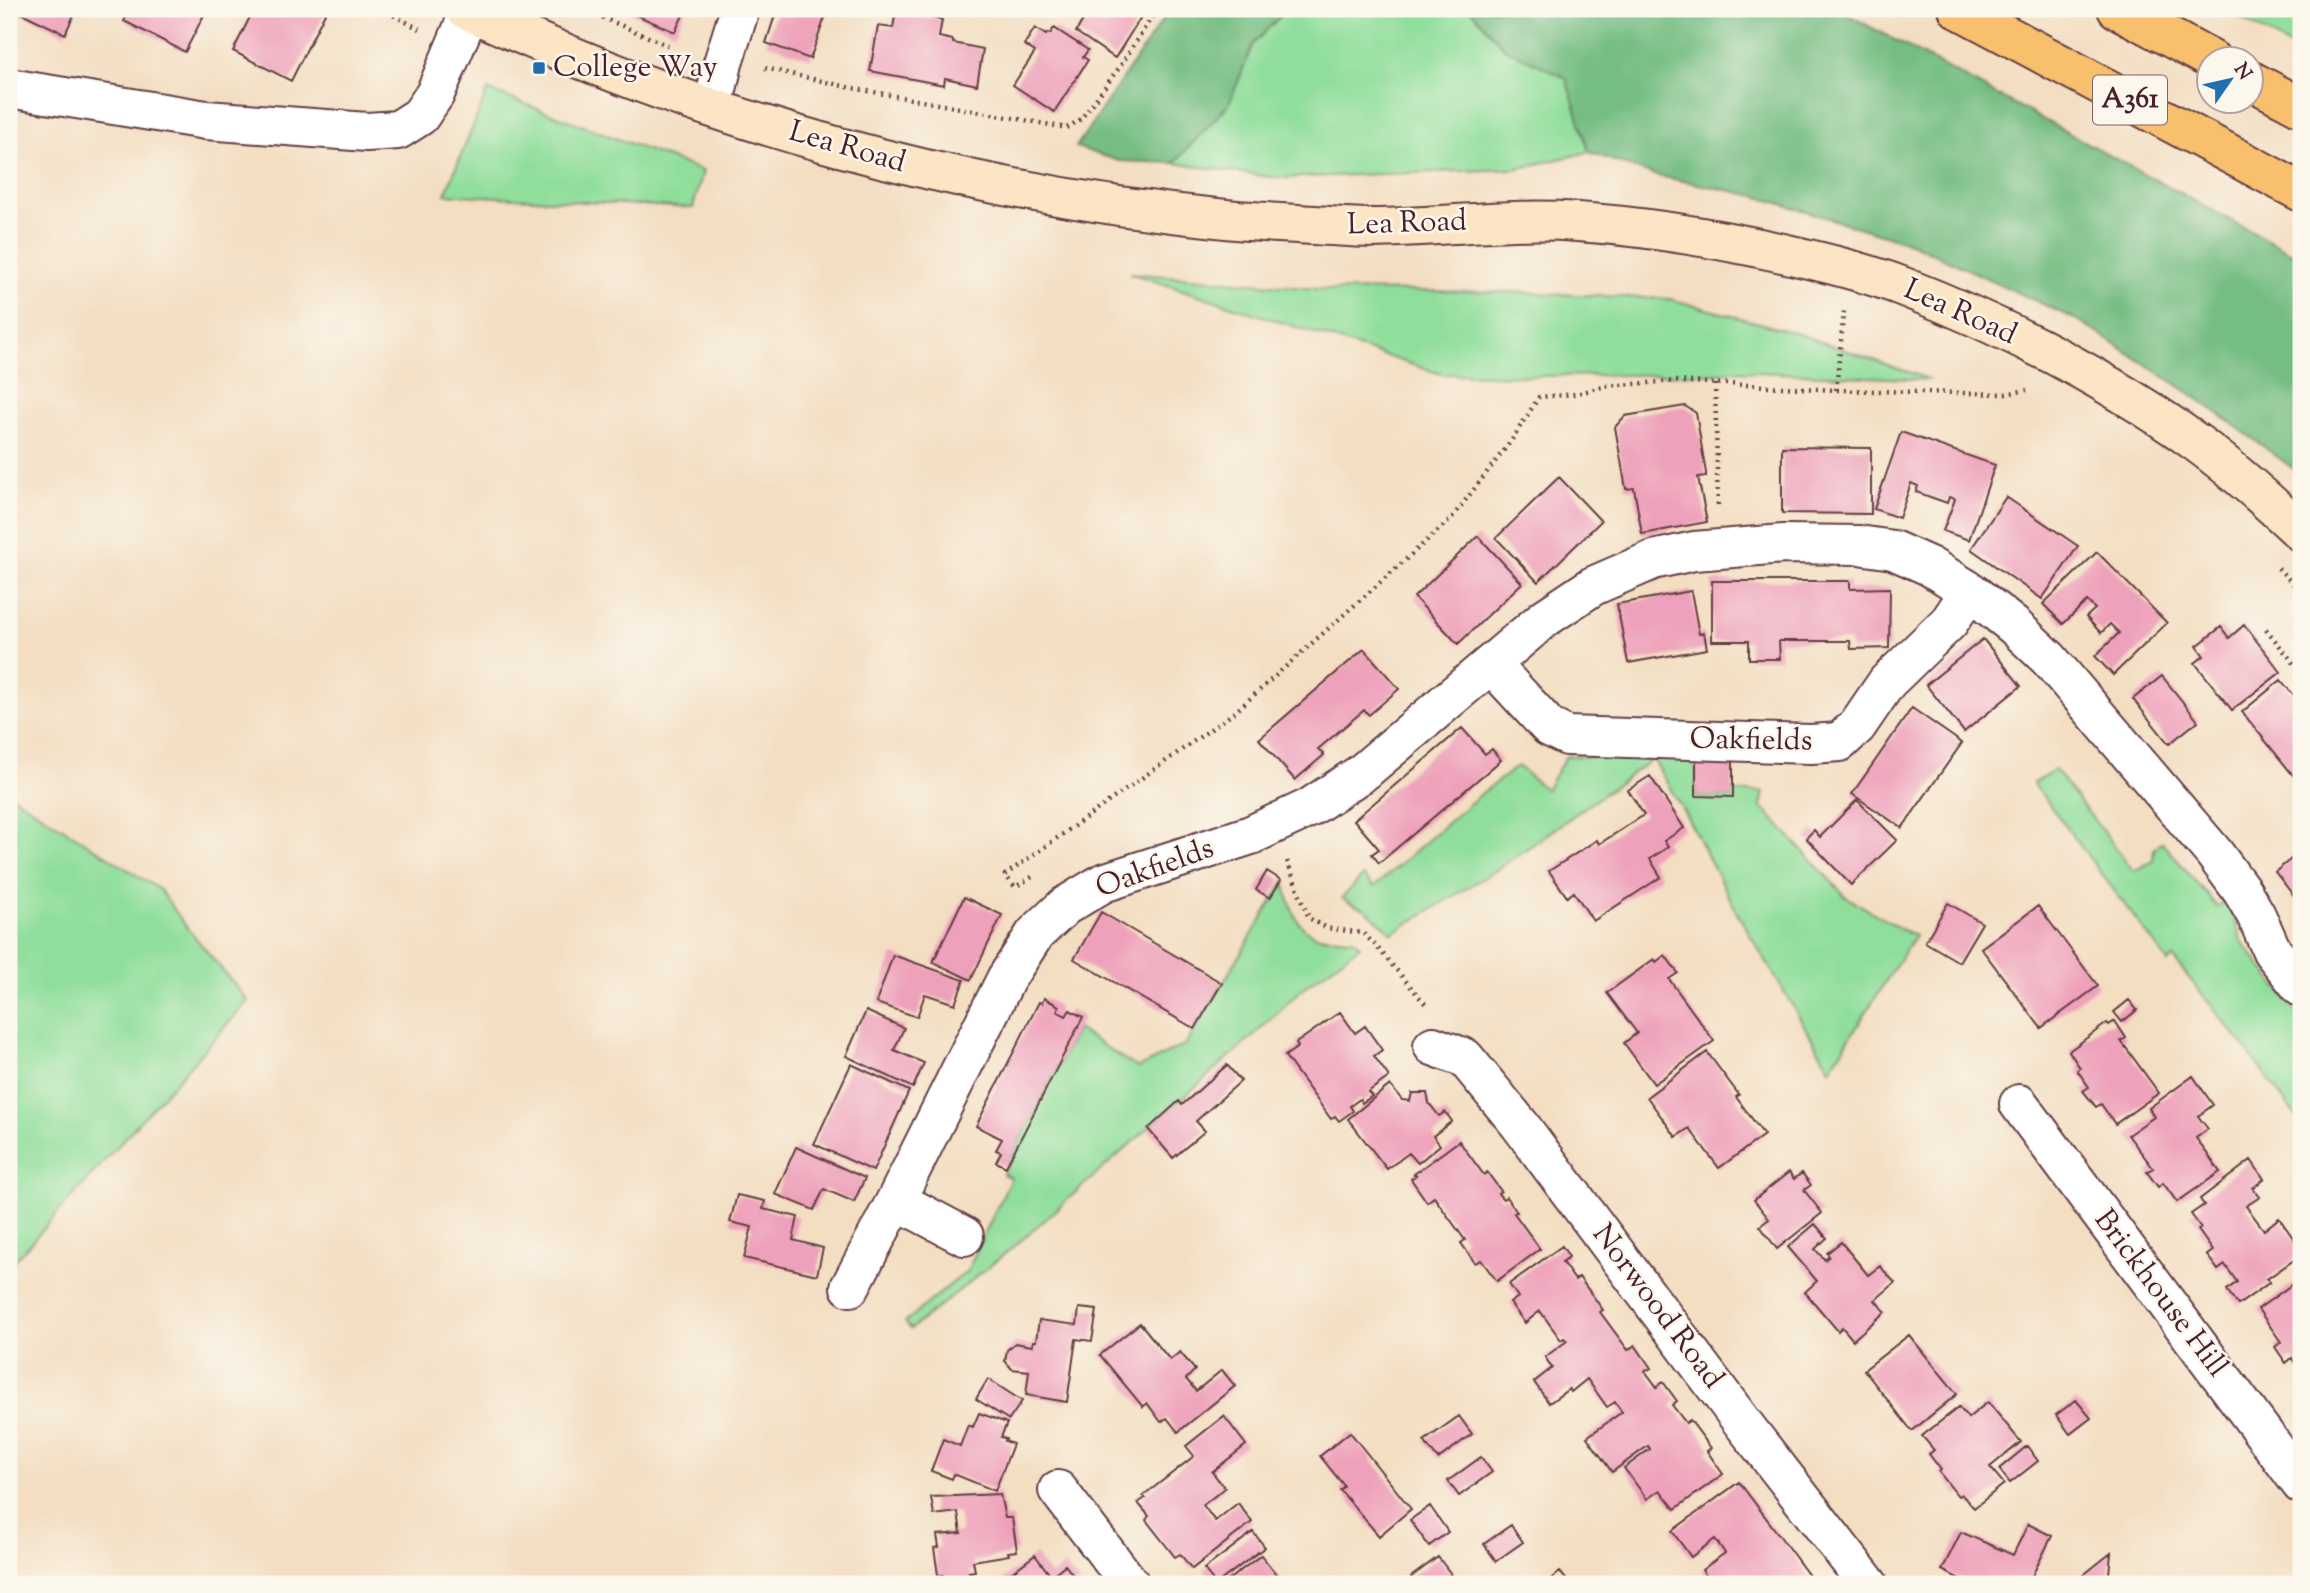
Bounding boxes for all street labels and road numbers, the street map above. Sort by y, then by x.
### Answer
road number: A361 [2093,76,2167,124]
street label: Lea Road [784,111,911,185]
street label: Lea Road [1346,200,1468,248]
street label: Lea Road [1897,269,2023,357]
street label: Oakfields [1689,718,1813,764]
street label: Oakfields [1090,828,1220,910]
street label: Brickhouse Hill [2083,1201,2237,1387]
street label: Norwood Road [1581,1216,1733,1398]

